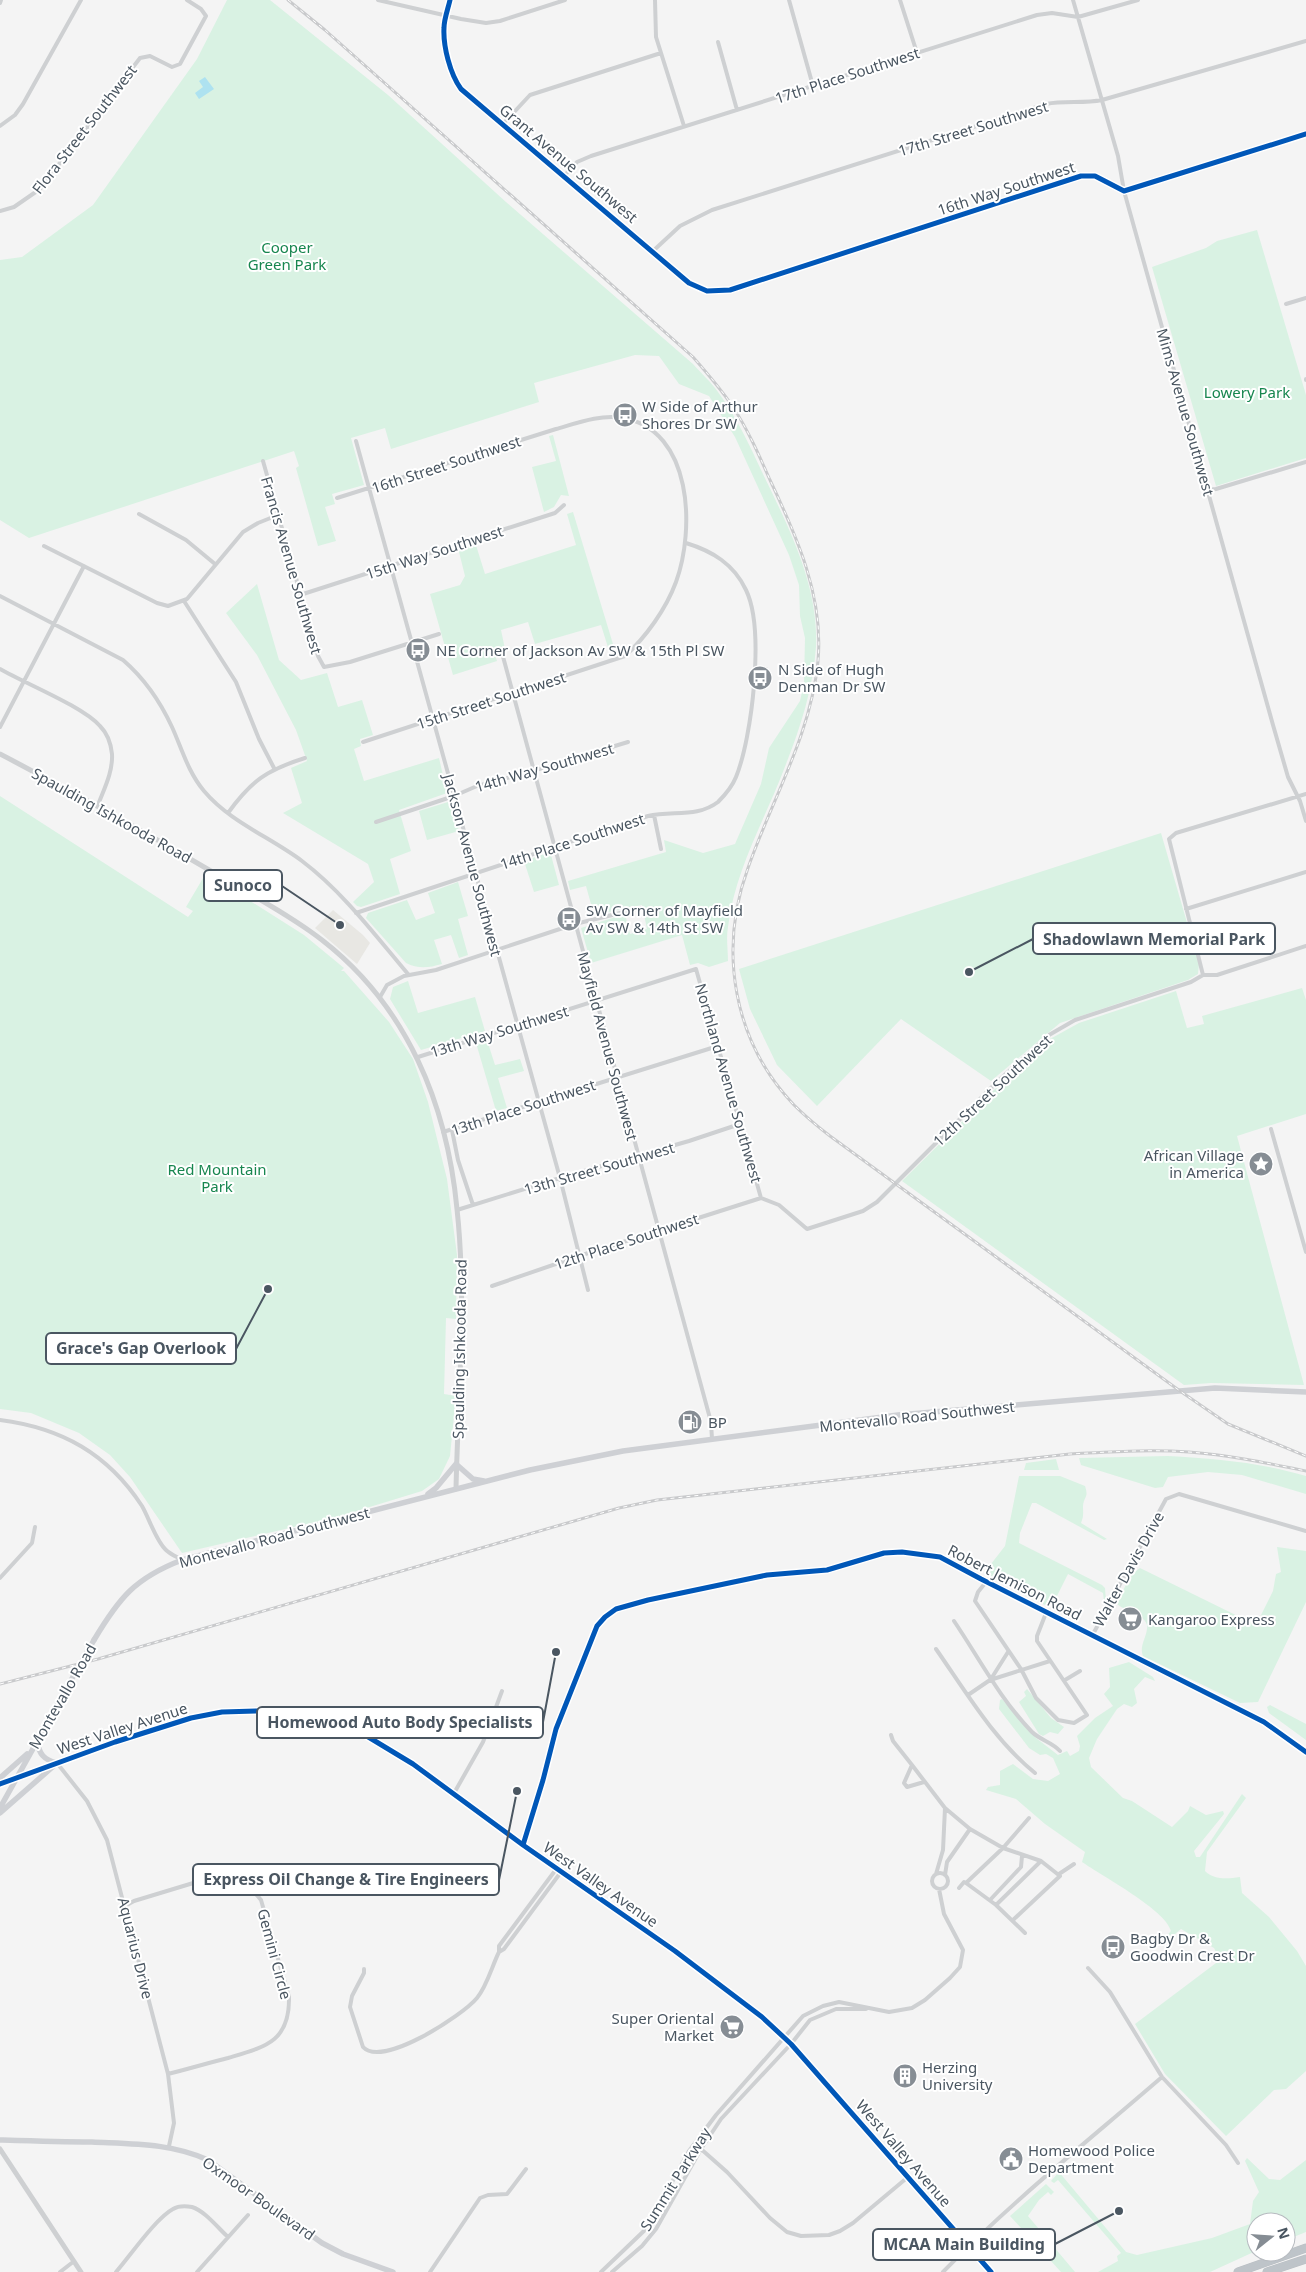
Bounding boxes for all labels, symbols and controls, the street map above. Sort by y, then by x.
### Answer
street label: 17th Place Southwest [772,42,922,108]
street label: Flora Street Southwest [27,60,141,198]
street label: 17th Street Southwest [896,96,1051,160]
street label: Grant Avenue Southwest [496,99,643,227]
street label: 16th Way Southwest [935,156,1078,220]
park label: Cooper Green Park [248,237,326,274]
street label: Mims Avenue Southwest [1153,326,1220,499]
park label: Lowery Park [1204,382,1290,402]
place label: W Side of Arthur Shores Dr SW [642,396,758,433]
bus stop icon: W Side of Arthur Shores Dr SW [612,402,638,428]
street label: 16th Street Southwest [369,430,524,498]
street label: Francis Avenue Southwest [257,474,327,657]
street label: 15th Way Southwest [363,520,506,584]
bus stop icon: NE Corner of Jackson Av SW & 15th Pl SW [405,637,431,663]
place label: NE Corner of Jackson Av SW & 15th Pl SW [436,640,724,660]
place label: N Side of Hugh Denman Dr SW [778,659,886,696]
bus stop icon: N Side of Hugh Denman Dr SW [747,665,773,691]
street label: 15th Street Southwest [414,666,569,734]
street label: 14th Way Southwest [472,737,616,796]
street label: Spaulding Ishkooda Road [29,763,195,867]
street label: Jackson Avenue Southwest [439,770,507,959]
street label: 14th Place Southwest [497,808,647,874]
callout: Sunoco [204,870,282,901]
text: Sunoco [214,874,272,896]
place label: SW Corner of Mayfield Av SW & 14th St SW [586,900,743,937]
bus stop icon: SW Corner of Mayfield Av SW & 14th St SW [556,906,582,932]
callout: Shadowlawn Memorial Park [1033,923,1275,954]
text: Shadowlawn Memorial Park [1043,928,1265,950]
street label: Mayfield Avenue Southwest [573,949,643,1143]
street label: Northland Avenue Southwest [691,981,767,1186]
street label: 13th Way Southwest [427,1000,571,1062]
street label: 12th Street Southwest [928,1029,1056,1150]
street label: 13th Place Southwest [448,1074,598,1140]
street label: 13th Street Southwest [521,1137,677,1199]
place label: African Village in America [1144,1145,1244,1182]
place icon: African Village in America [1248,1151,1274,1177]
park label: Red Mountain Park [167,1159,267,1196]
street label: 12th Place Southwest [551,1208,701,1274]
street label: Spaulding Ishkooda Road [447,1259,471,1439]
callout: Grace's Gap Overlook [46,1333,236,1364]
text: Grace's Gap Overlook [56,1337,226,1359]
street label: Montevallo Road Southwest [818,1396,1016,1436]
fuel station icon: BP [677,1409,703,1435]
place label: BP [708,1412,727,1432]
street label: Montevallo Road Southwest [177,1502,372,1572]
street label: Walter Davis Drive [1088,1508,1168,1630]
street label: Robert Jemison Road [945,1540,1085,1624]
supermarket icon: Kangaroo Express [1117,1606,1143,1632]
place label: Kangaroo Express [1148,1609,1275,1629]
street label: Montevallo Road [24,1640,100,1752]
street label: West Valley Avenue [54,1698,190,1758]
callout: Homewood Auto Body Specialists [257,1707,543,1738]
text: Homewood Auto Body Specialists [267,1711,533,1733]
street label: West Valley Avenue [540,1837,662,1931]
callout: Express Oil Change & Tire Engineers [193,1864,499,1895]
text: Express Oil Change & Tire Engineers [203,1868,489,1890]
street label: Aquarius Drive [114,1895,158,2001]
street label: Gemini Circle [253,1906,297,2002]
place label: Bagby Dr & Goodwin Crest Dr [1130,1928,1255,1965]
bus stop icon: Bagby Dr & Goodwin Crest Dr [1100,1934,1126,1960]
place label: Super Oriental Market [612,2008,715,2045]
supermarket icon: Super Oriental Market [719,2014,745,2040]
place label: Herzing University [922,2057,993,2094]
building icon: Herzing University [892,2063,918,2089]
street label: West Valley Avenue [852,2095,956,2211]
street label: Summit Parkway [635,2123,715,2234]
place label: Homewood Police Department [1028,2140,1155,2177]
public building icon: Homewood Police Department [998,2146,1024,2172]
street label: Oxmoor Boulevard [199,2152,319,2244]
north arrow [1246,2212,1296,2262]
text: N [1273,2225,1295,2241]
callout: MCAA Main Building [873,2229,1055,2260]
text: MCAA Main Building [883,2233,1045,2255]

